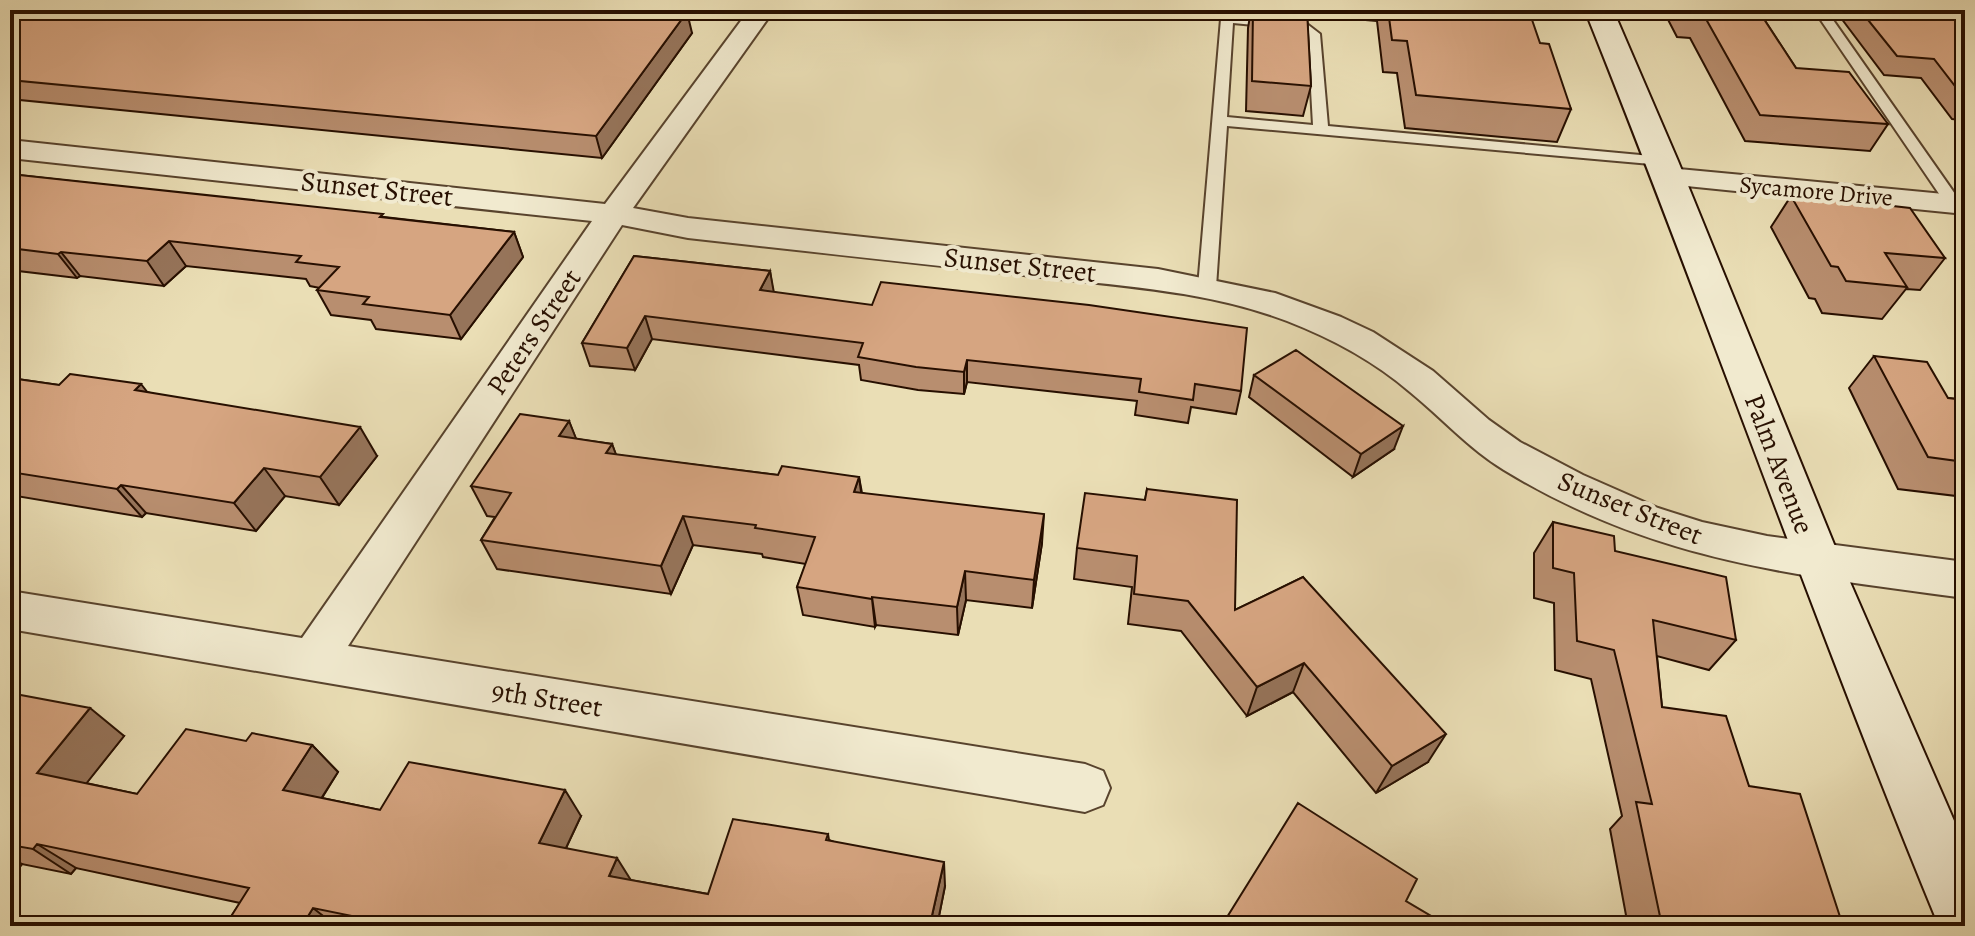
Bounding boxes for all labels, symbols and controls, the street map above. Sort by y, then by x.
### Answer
street label: Sunset Street [299,162,455,216]
street label: Sycamore Drive [1738,168,1894,214]
street label: Sunset Street [942,238,1098,292]
street label: Peters Street [478,261,590,403]
street label: Palm Avenue [1735,389,1823,539]
street label: Sunset Street [1552,462,1708,554]
street label: 9th Street [489,672,605,726]

